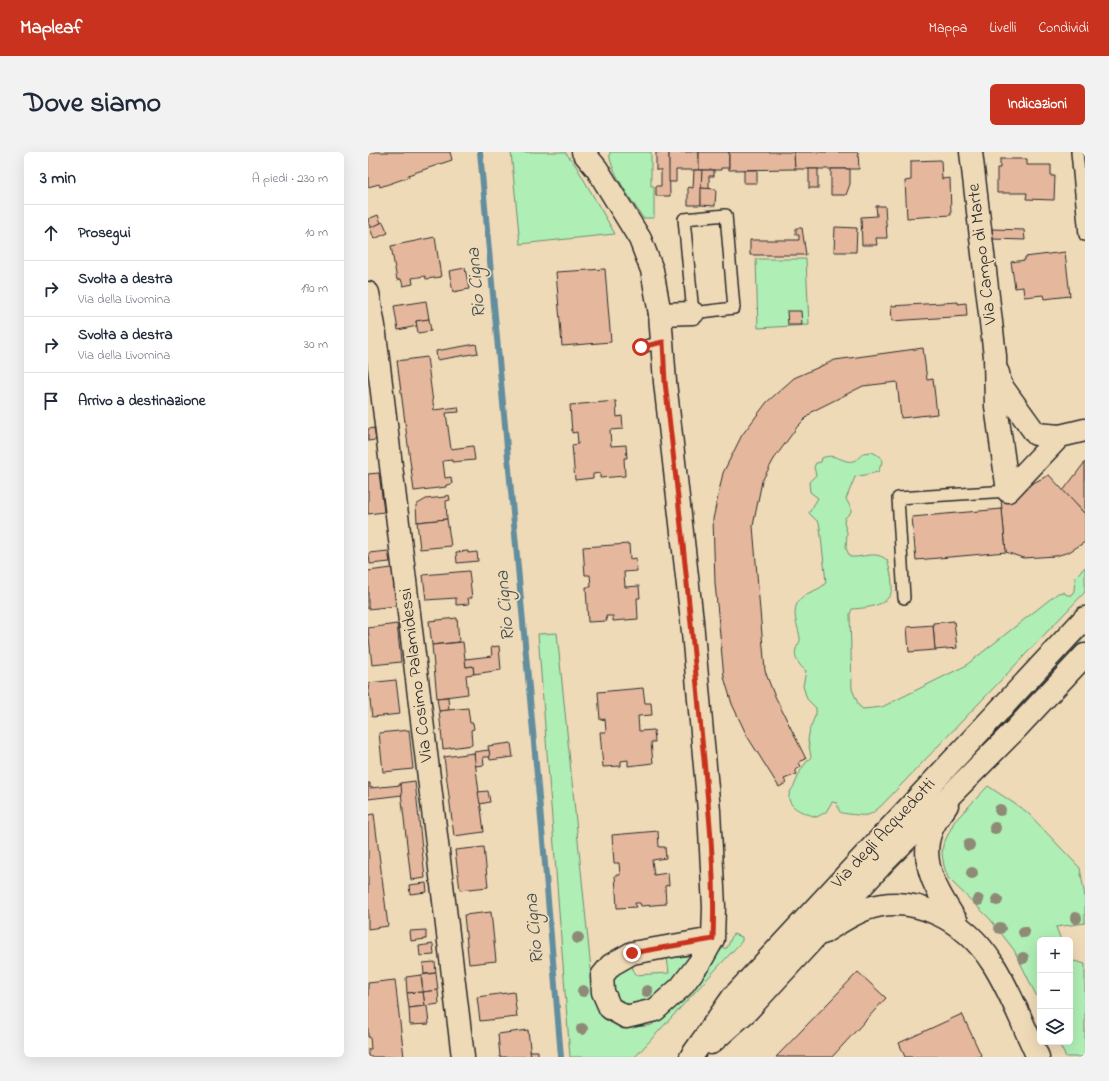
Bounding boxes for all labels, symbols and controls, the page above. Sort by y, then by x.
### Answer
text: Mapleaf [20,15,82,42]
text: Mappa [929,18,967,39]
text: Livelli [989,18,1016,39]
text: Condividi [1038,18,1089,39]
text: Dove siamo [24,84,161,125]
button: Indicazioni [990,84,1085,125]
text: 3 min [40,166,76,191]
text: A piedi · 230 m [252,169,328,188]
street label: Via Campo di Marte [961,181,1005,327]
icon: ahead [40,222,62,244]
text: Prosegui [78,222,131,244]
text: 10 m [305,223,328,242]
water label: Rio Cigna [460,246,495,319]
text: Svolta a destra [78,268,173,290]
icon: right [40,278,62,300]
text: 190 m [301,279,328,298]
text: Via della Livornina [78,290,170,309]
text: Svolta a destra [78,324,173,346]
icon: right [40,334,62,356]
text: 30 m [304,335,328,354]
route start [632,338,650,356]
text: Via della Livornina [78,346,170,365]
icon: arrive [40,390,62,412]
text: Arrivo a destinazione [78,390,205,412]
water label: Rio Cigna [489,569,524,642]
street label: Via Cosimo Palamidessi [393,587,441,764]
street label: Via degli Acquedotti [825,773,943,897]
water label: Rio Cigna [518,892,553,965]
map controls [1037,937,1073,1045]
button: + [1037,937,1073,973]
route end [623,944,641,962]
button: − [1037,973,1073,1009]
button: layers [1037,1009,1073,1045]

